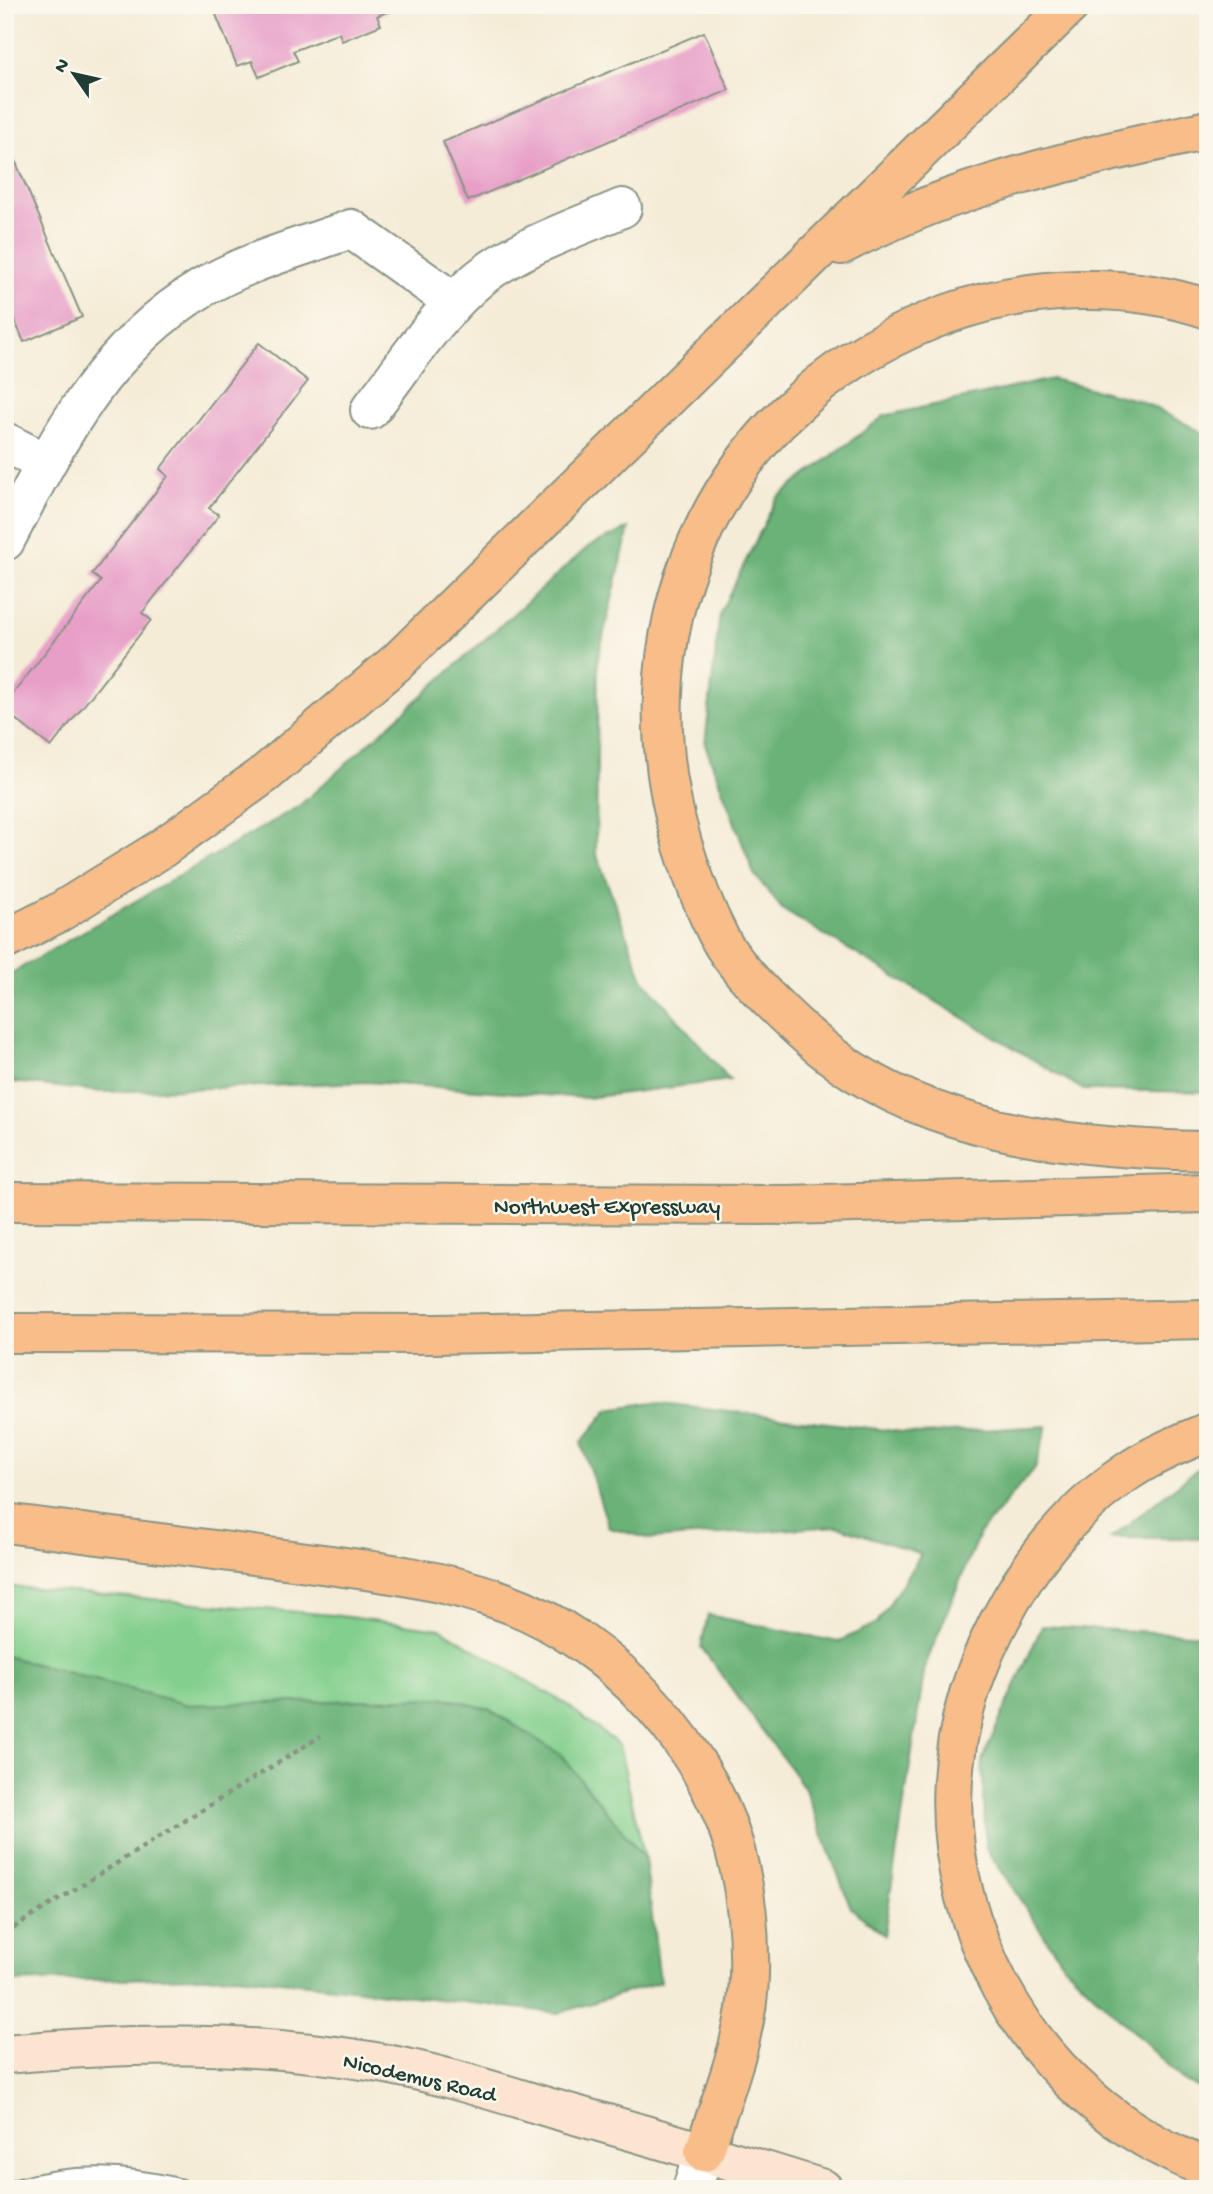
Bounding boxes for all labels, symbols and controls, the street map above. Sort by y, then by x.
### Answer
north arrow [38,38,108,108]
text: N [50,55,76,78]
street label: Northwest Expressway [494,1195,720,1222]
street label: Nicodemus Road [340,2049,500,2110]

